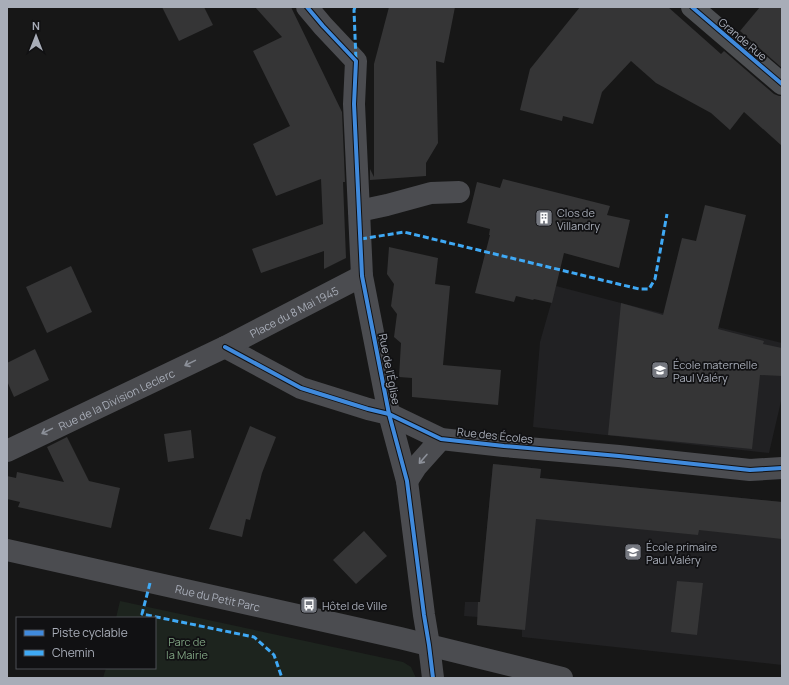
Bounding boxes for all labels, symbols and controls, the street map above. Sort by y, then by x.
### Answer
street label: Grande Rue [716,14,771,64]
north arrow [16,16,56,56]
text: N [32,18,40,33]
place label: Clos de Villandry [557,205,600,233]
building icon: Clos de Villandry [534,208,554,228]
street label: Place du 8 Mai 1945 [247,282,341,341]
street label: Rue de l'Église [376,332,404,406]
place label: École maternelle Paul Valéry [673,357,758,385]
one-way arrow [184,360,196,367]
school or university icon: École maternelle Paul Valéry [650,360,670,380]
street label: Rue de la Division Leclerc [56,365,177,433]
street label: Rue des Écoles [456,424,534,446]
one-way arrow [42,428,54,435]
one-way arrow [418,454,428,464]
place label: École primaire Paul Valéry [646,539,718,567]
school or university icon: École primaire Paul Valéry [623,542,643,562]
street label: Rue du Petit Parc [174,580,262,614]
bus stop icon: Hôtel de Ville [299,595,319,615]
place label: Hôtel de Ville [322,598,388,613]
legend [16,617,156,669]
text: Piste cyclable [52,624,128,641]
park label: Parc de la Mairie [166,634,208,662]
text: Chemin [52,644,95,661]

